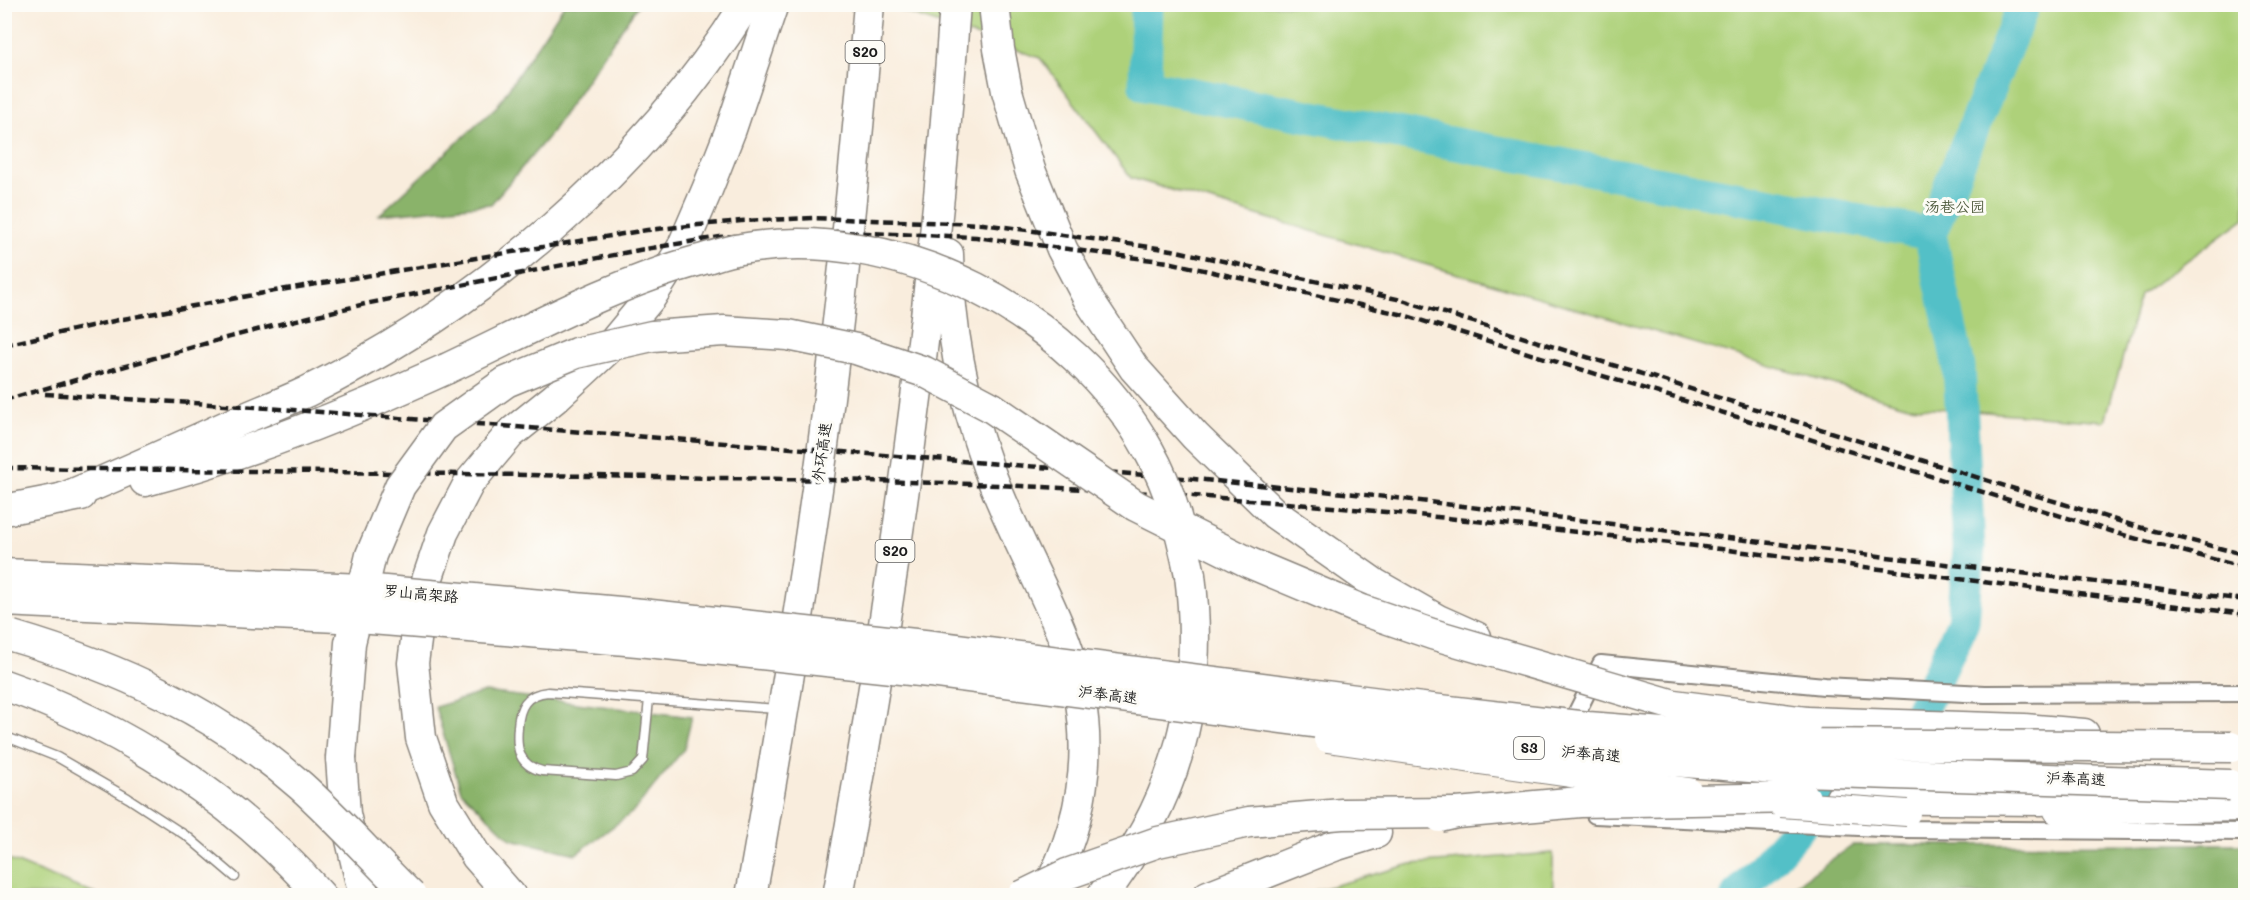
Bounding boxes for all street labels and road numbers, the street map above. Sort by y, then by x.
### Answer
road number: S20 [846,41,884,63]
street label: 外环高速 [807,421,835,483]
road number: S20 [876,540,914,562]
street label: 罗山高架路 [383,580,459,606]
street label: 沪奉高速 [1077,680,1139,708]
road number: S3 [1514,737,1544,759]
street label: 沪奉高速 [1560,740,1622,766]
street label: 沪奉高速 [2046,767,2106,789]

